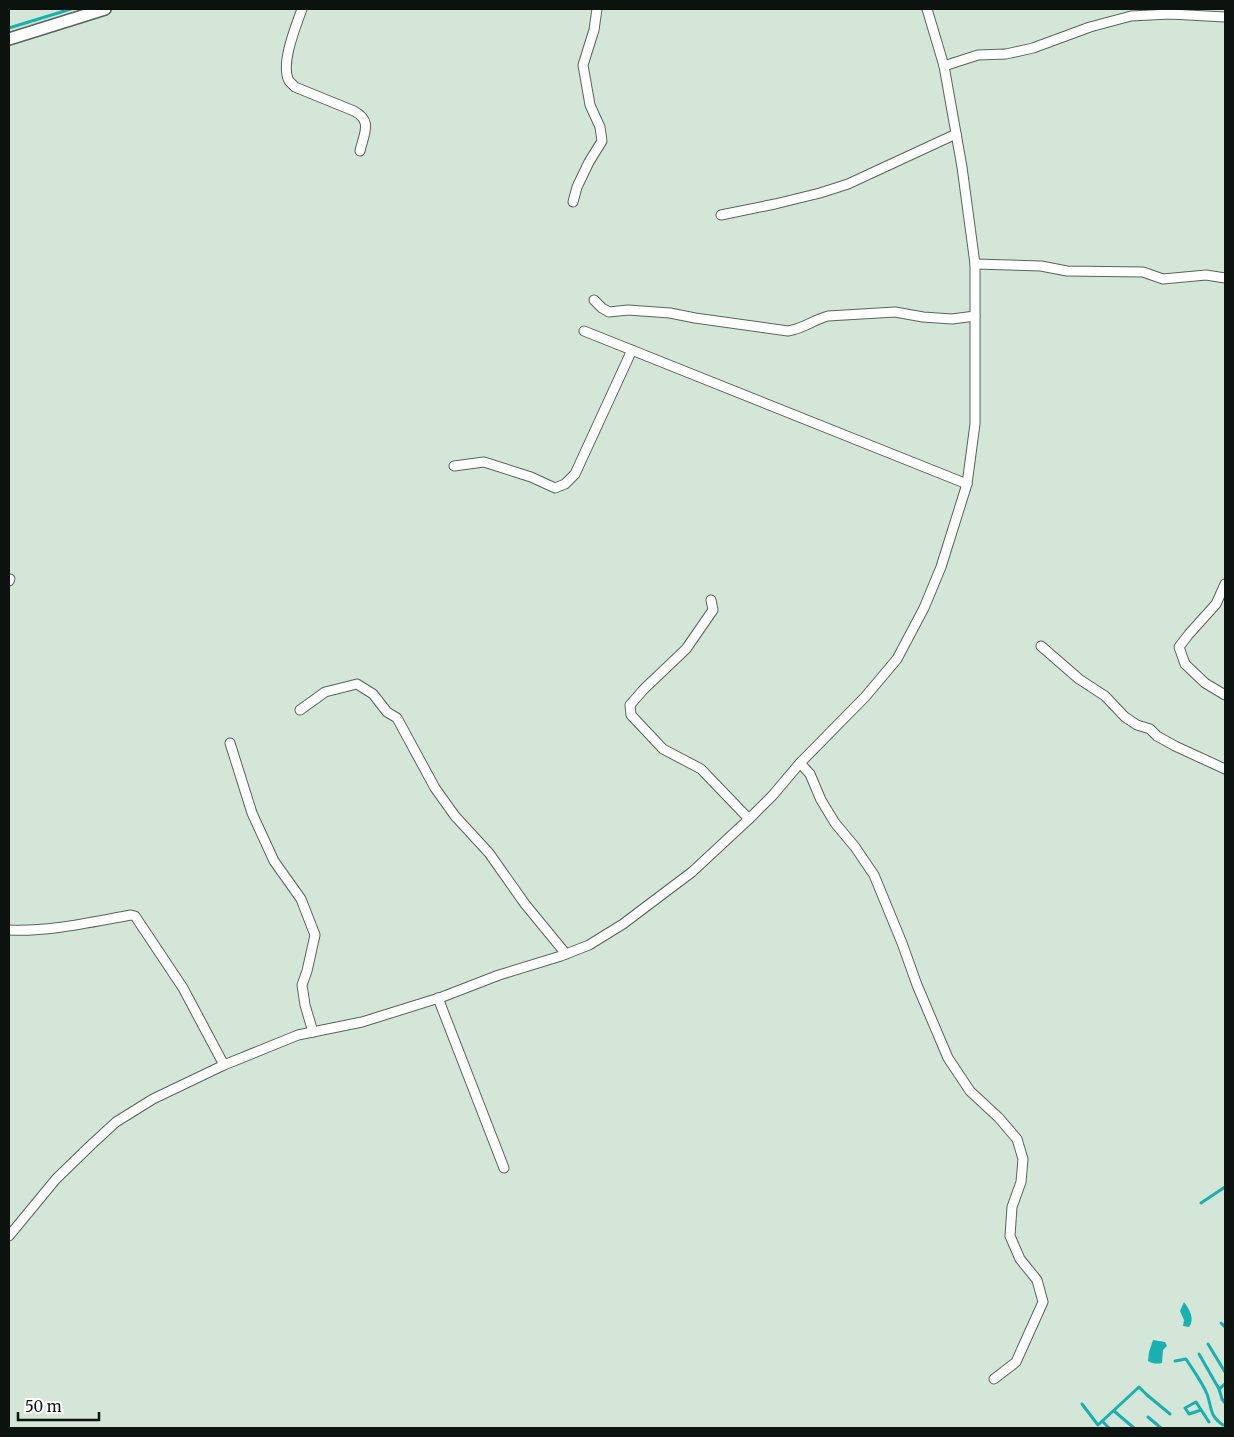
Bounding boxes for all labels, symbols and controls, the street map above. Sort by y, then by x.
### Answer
scale bar [18,1390,99,1422]
text: 50 m [25,1397,62,1416]

